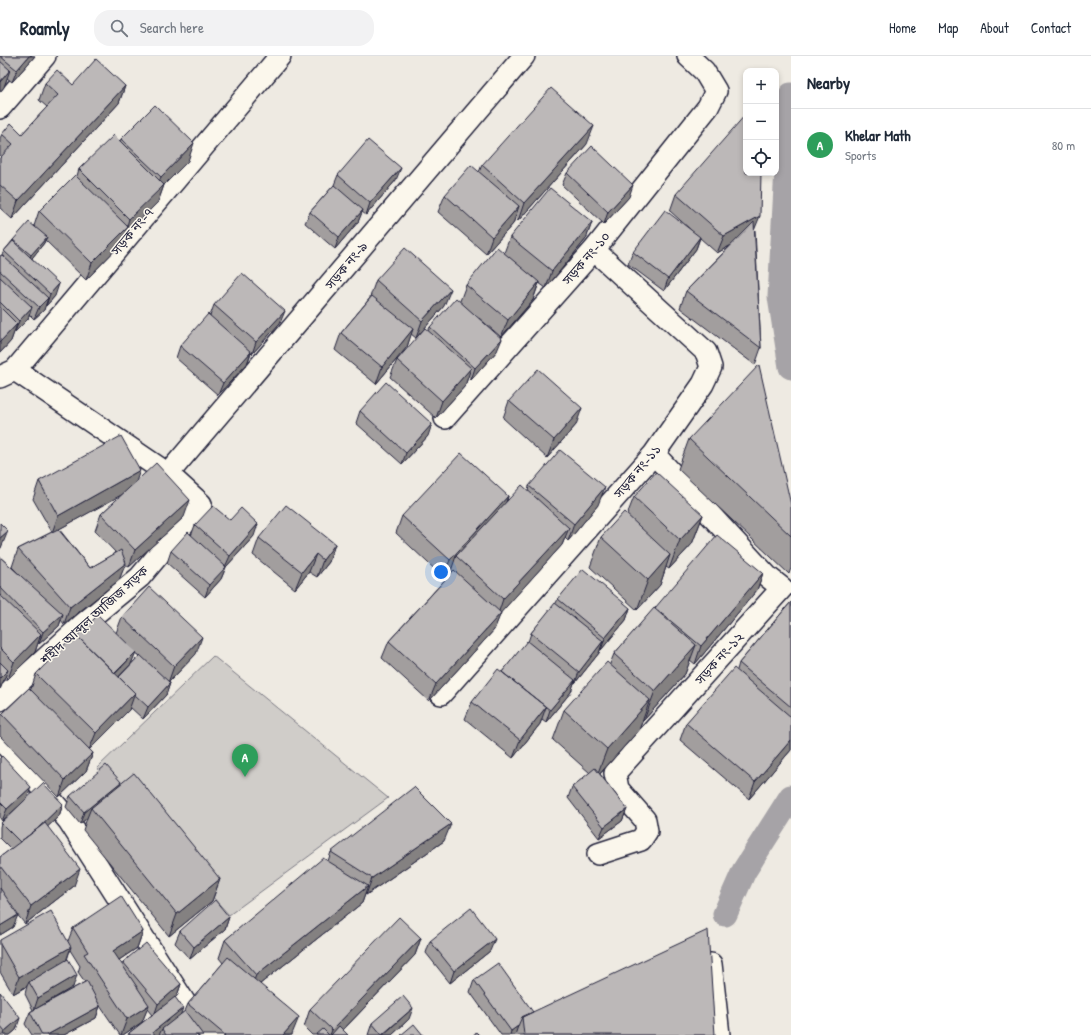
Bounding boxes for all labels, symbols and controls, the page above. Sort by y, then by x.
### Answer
search box [94,10,374,46]
text: Roamly [20,15,70,41]
icon: search [108,17,130,39]
text: Search here [140,17,204,38]
text: Home [889,18,916,37]
text: Map [938,18,958,37]
text: About [980,18,1009,37]
text: Contact [1031,18,1071,37]
map controls [743,68,779,176]
button: + [743,68,779,104]
text: Nearby [807,71,850,94]
button: − [743,104,779,140]
text: Khelar Math [845,125,910,146]
text: A [817,136,823,154]
text: 80 m [1052,136,1075,154]
button: locate [743,140,779,176]
text: Sports [845,146,876,164]
street label: সড়ক নং-৭ [106,203,157,260]
street label: সড়ক নং-১০ [557,228,614,289]
street label: সড়ক নং-৯ [320,237,372,294]
street label: সড়ক নং-১১ [609,440,665,502]
street label: শহীদ আব্দুল আজিজ সড়ক [35,561,152,669]
your location [431,562,451,582]
street label: সড়ক নং-১২ [690,628,748,689]
pin: A [232,744,258,777]

